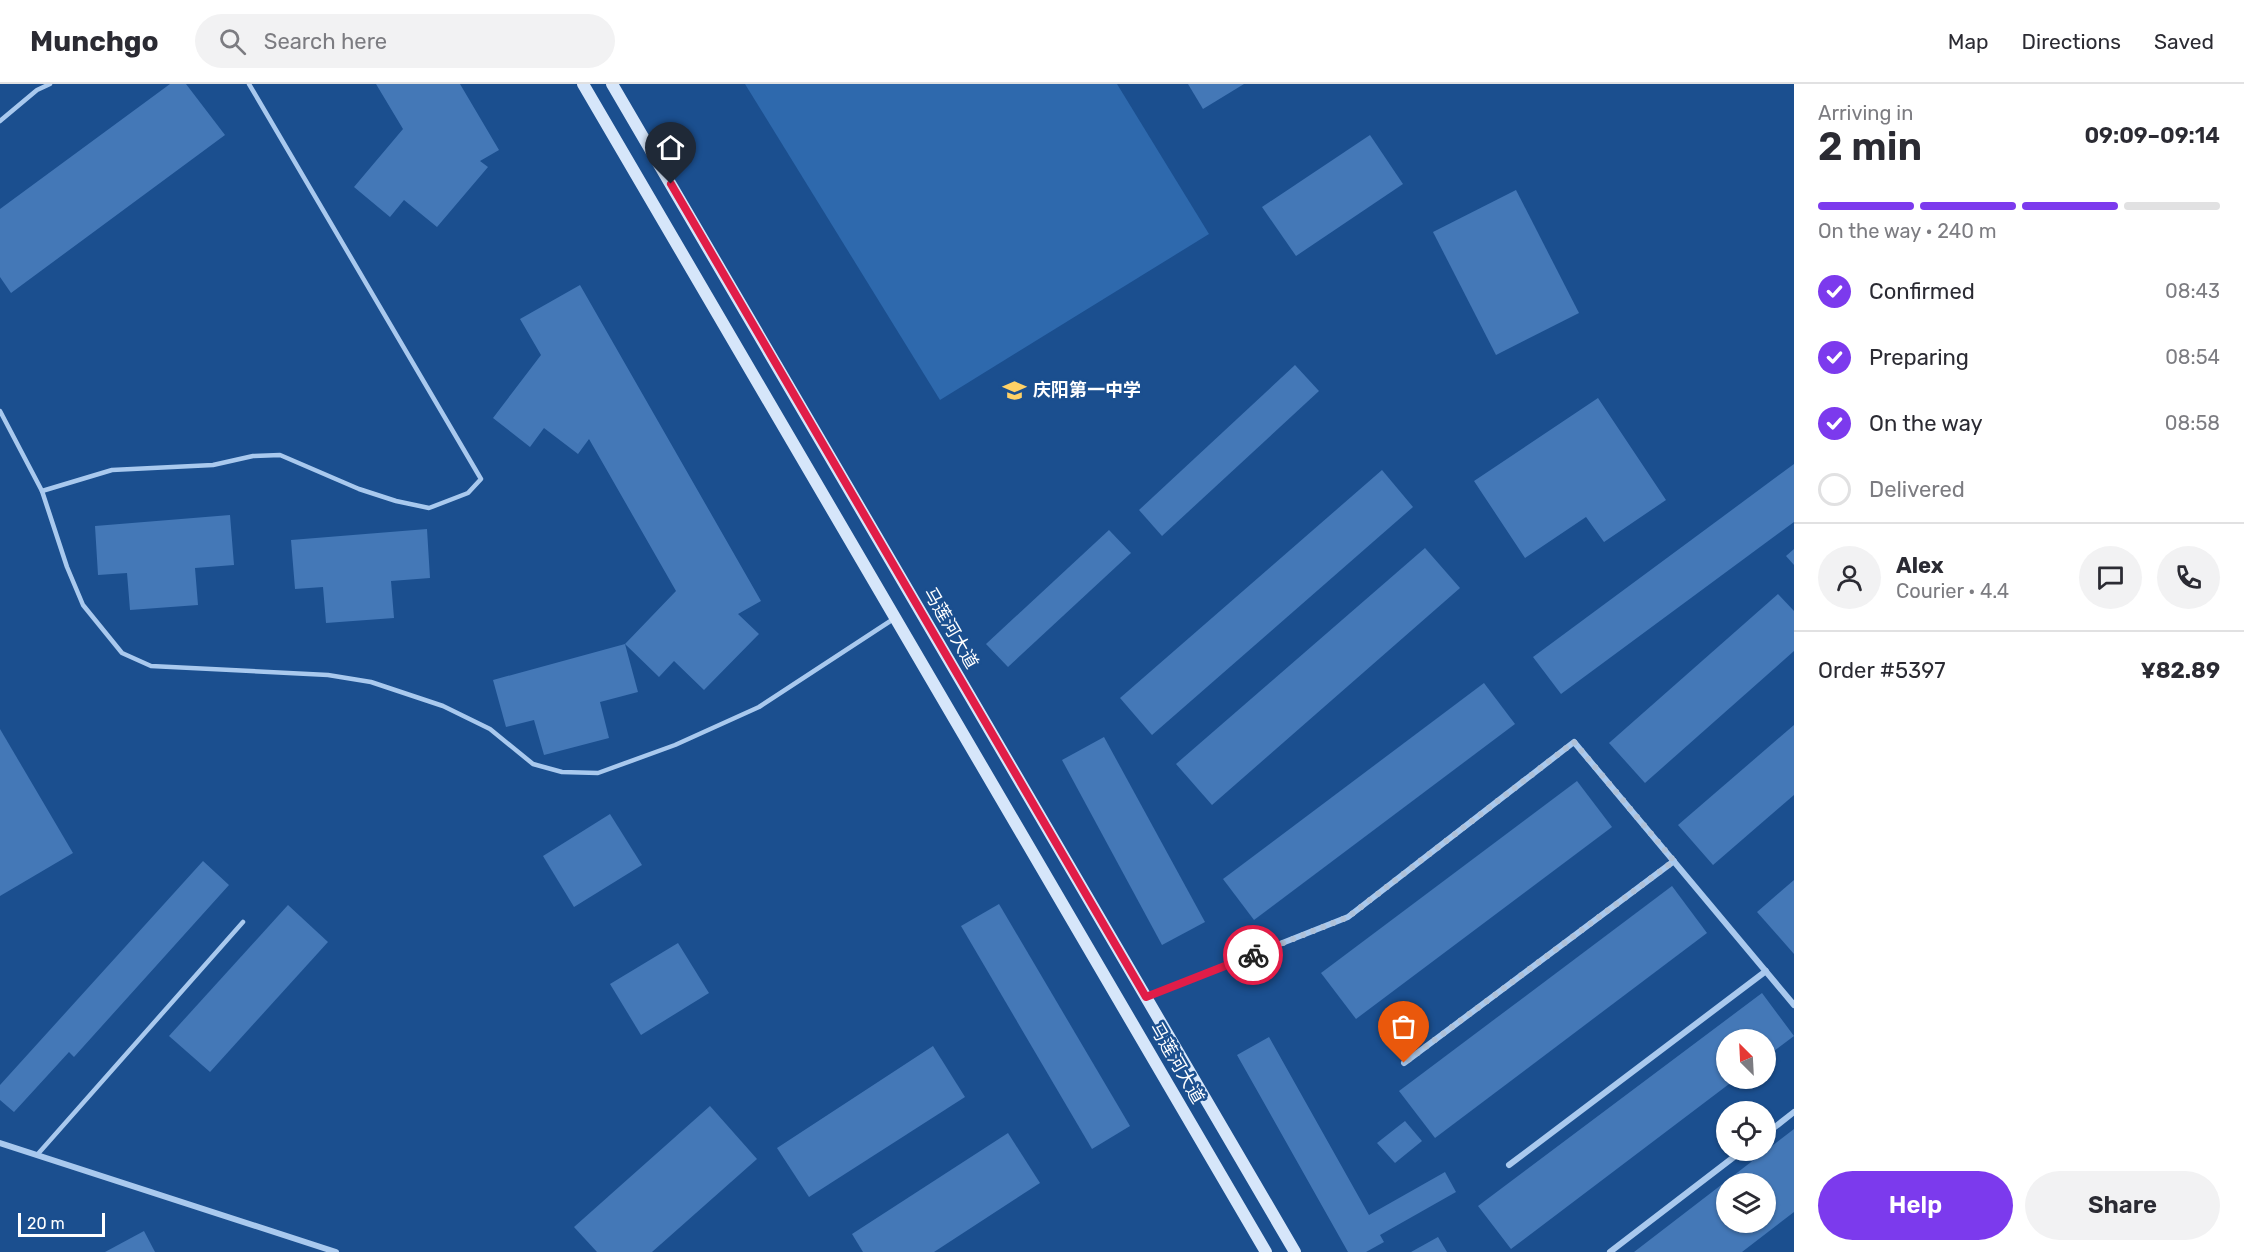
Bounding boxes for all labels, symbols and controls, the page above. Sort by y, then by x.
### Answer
search box [195,14,615,68]
text: Munchgo [30,25,159,58]
icon: search [216,25,249,58]
text: Search here [264,28,387,55]
text: Map [1948,29,1989,54]
text: Directions [2022,29,2121,54]
text: Saved [2154,29,2214,54]
text: Arriving in [1818,101,1913,125]
pin [645,122,696,184]
text: 09:09–09:14 [2084,122,2220,149]
text: 2 min [1818,124,1922,170]
icon: home [654,131,687,164]
text: On the way · 240 m [1818,219,1997,243]
icon: check [1818,275,1851,308]
text: Confirmed [1869,278,1975,305]
text: 08:43 [2165,279,2220,303]
icon: check [1818,341,1851,374]
text: Preparing [1869,344,1969,371]
text: 08:54 [2165,345,2220,369]
school or university icon: 庆阳第一中学 [1002,377,1028,403]
place label: 庆阳第一中学 [1033,379,1141,401]
icon: check [1818,407,1851,440]
text: On the way [1869,410,1983,437]
text: 08:58 [2165,411,2220,435]
text: Delivered [1869,476,1965,503]
button: person [1818,546,1881,609]
button: chat [2079,546,2142,609]
button: phone [2157,546,2220,609]
text: Alex [1896,552,1944,579]
text: Courier · 4.4 [1896,579,2009,603]
street label: 马莲河大道 [919,584,983,672]
text: Order #5397 [1818,657,1946,684]
text: ¥82.89 [2141,657,2220,684]
courier [1223,925,1283,985]
icon: bike [1237,939,1270,972]
pin [1378,1001,1429,1063]
icon: bag [1387,1010,1420,1043]
street label: 马莲河大道 [1145,1019,1209,1107]
north arrow [1716,1029,1776,1089]
map controls [1716,1029,1776,1233]
button: locate [1716,1101,1776,1161]
button: Help [1818,1171,2013,1240]
button: Share [2025,1171,2220,1240]
button: layers [1716,1173,1776,1233]
scale bar [18,1210,105,1238]
text: 20 m [27,1214,65,1233]

